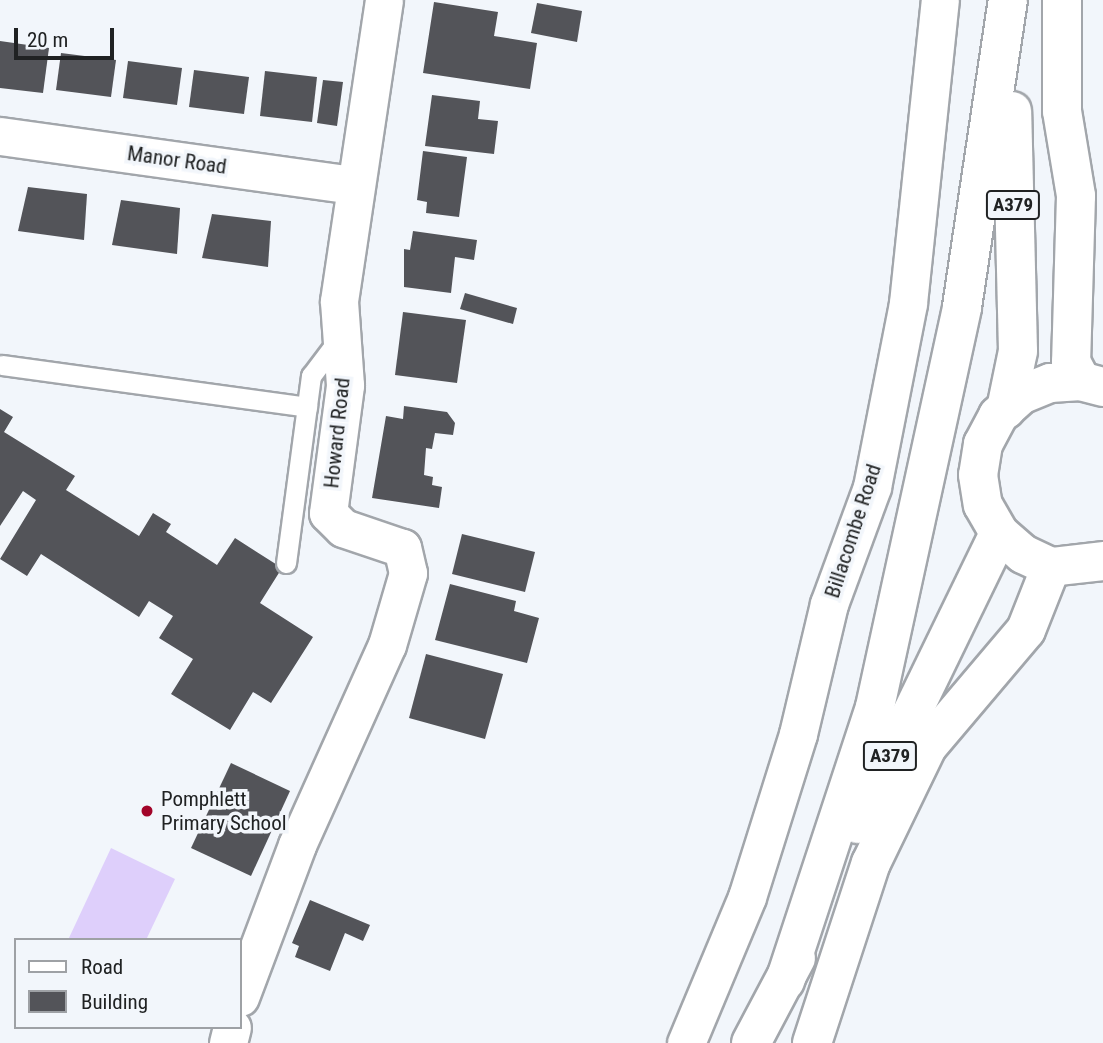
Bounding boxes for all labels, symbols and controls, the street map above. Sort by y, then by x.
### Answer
scale bar [18,14,117,58]
text: 20 m [27,28,68,52]
street label: Manor Road [126,141,228,179]
road number: A379 [985,190,1041,220]
street label: Howard Road [319,377,355,489]
street label: Billacombe Road [820,461,886,601]
road number: A379 [862,740,918,772]
place label: Pomphlett Primary School [161,786,287,836]
marker: Pomphlett Primary School [139,803,155,819]
legend [14,938,242,1029]
text: Road [81,955,123,979]
text: Building [81,990,148,1014]

